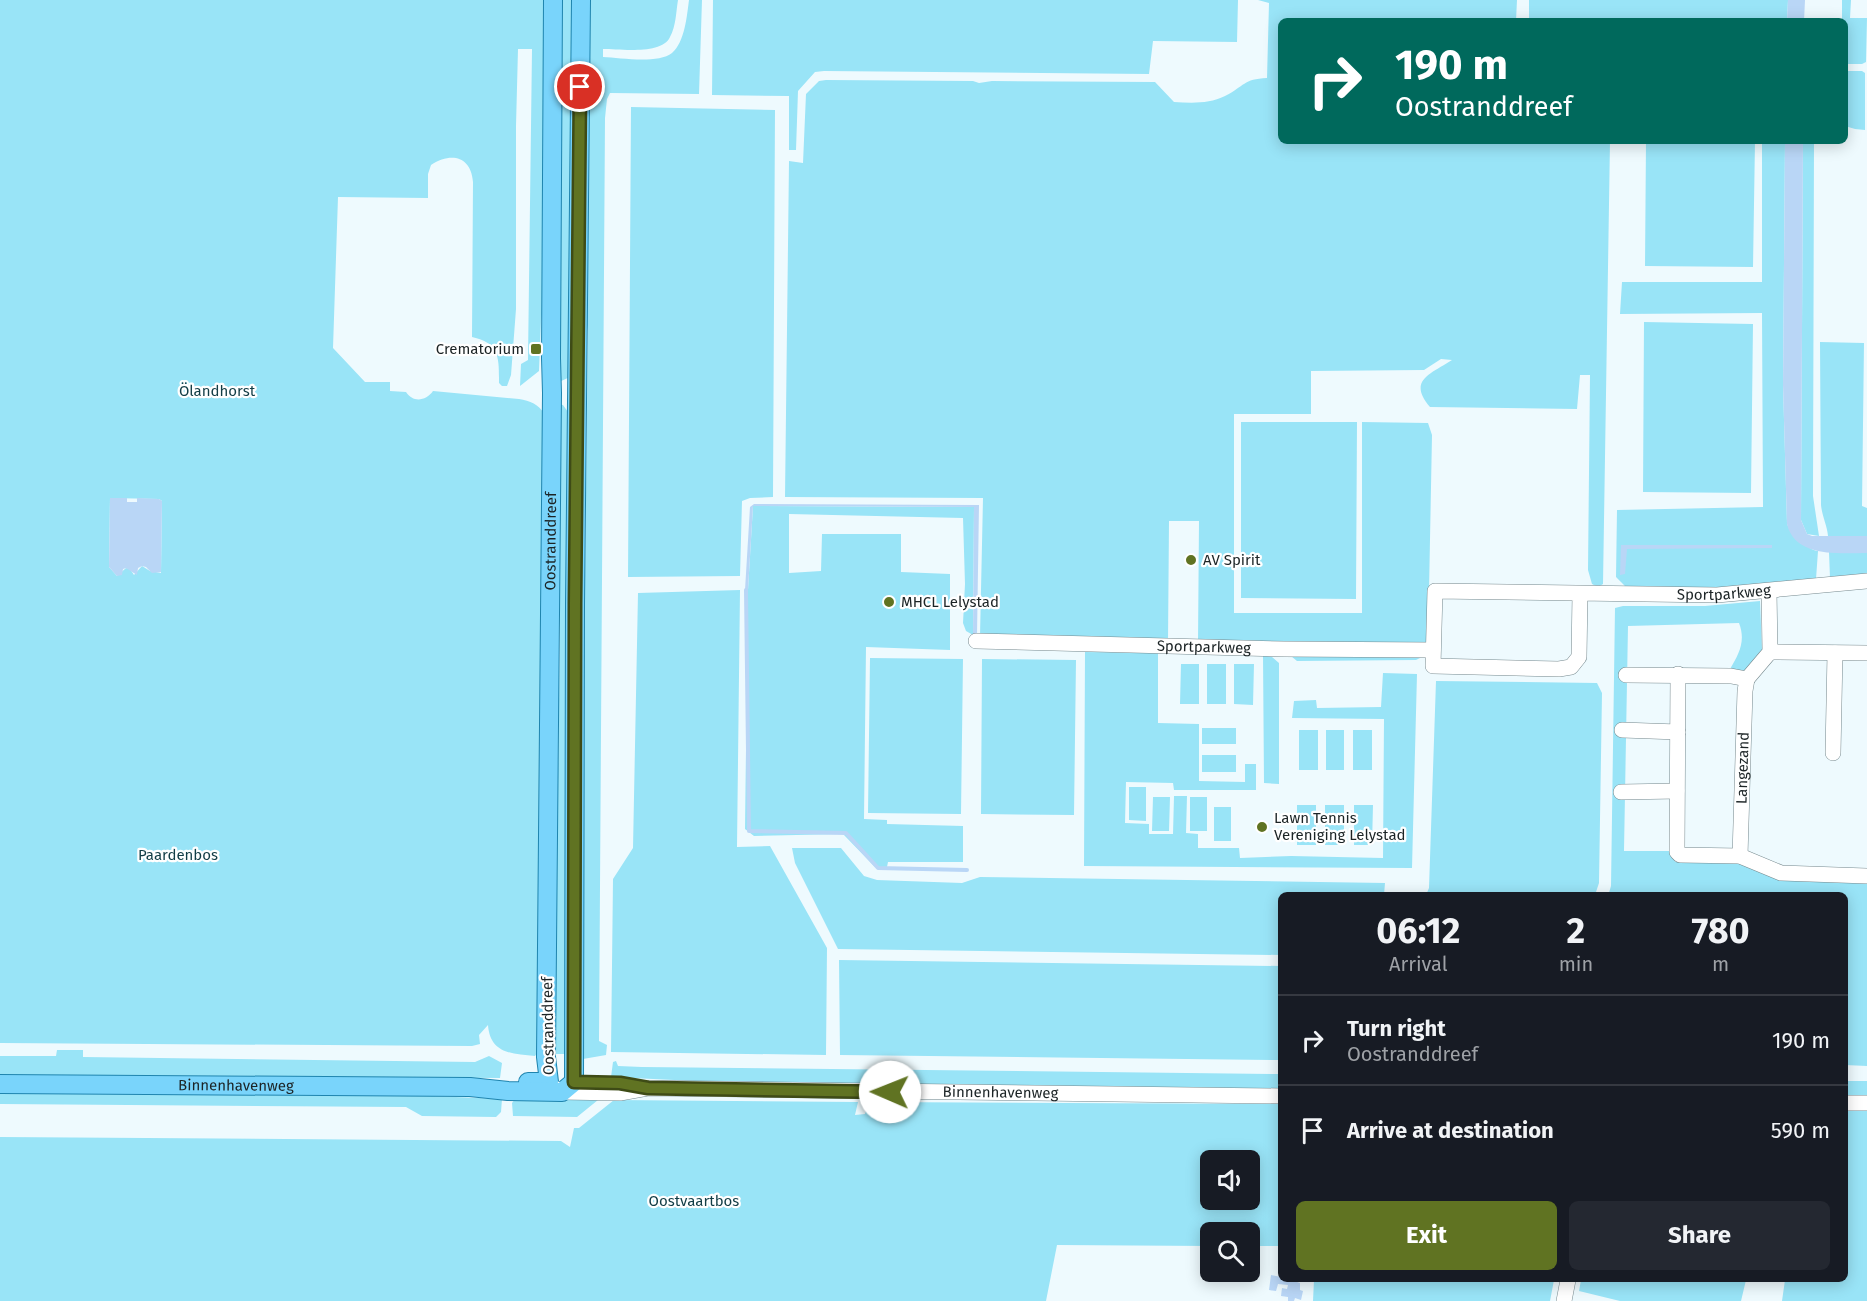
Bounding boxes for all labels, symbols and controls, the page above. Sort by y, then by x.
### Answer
text: 190 m [1395,40,1508,90]
icon: right [1296,42,1374,120]
pin [554,61,605,112]
icon: arrive [563,70,596,103]
text: Oostranddreef [1395,91,1572,123]
place label: Crematorium [436,340,524,358]
marker: Crematorium [529,342,543,356]
park label: Ölandhorst [179,382,256,400]
street label: Oostranddreef [541,491,560,591]
place label: AV Spirit [1203,551,1261,569]
marker: AV Spirit [1184,553,1198,567]
street label: Sportparkweg [1677,581,1772,604]
place label: MHCL Lelystad [901,593,999,611]
marker: MHCL Lelystad [882,595,896,609]
street label: Sportparkweg [1157,637,1251,657]
street label: Langezand [1733,732,1753,804]
place label: Lawn Tennis Vereniging Lelystad [1274,809,1406,844]
marker: Lawn Tennis Vereniging Lelystad [1255,820,1269,834]
park label: Paardenbos [138,846,218,864]
text: 06:12 [1376,909,1460,953]
text: 2 [1567,909,1585,953]
text: 780 [1691,909,1750,953]
text: Arrival [1389,952,1448,976]
text: min [1559,952,1593,976]
text: m [1712,952,1729,976]
street label: Oostranddreef [538,976,558,1075]
text: Turn right [1347,1015,1446,1042]
icon: right [1296,1024,1329,1057]
text: 190 m [1772,1027,1830,1054]
text: Oostranddreef [1347,1042,1478,1066]
position arrow [858,1060,922,1124]
street label: Binnenhavenweg [178,1076,294,1095]
street label: Binnenhavenweg [943,1083,1059,1102]
icon: arrive [1296,1114,1329,1147]
text: Arrive at destination [1347,1117,1554,1144]
text: 590 m [1771,1117,1830,1144]
map controls [1200,1150,1260,1282]
button: sound [1200,1150,1260,1210]
park label: Oostvaartbos [649,1192,739,1210]
button: Exit [1296,1201,1557,1270]
button: Share [1569,1201,1830,1270]
button: search [1200,1222,1260,1282]

